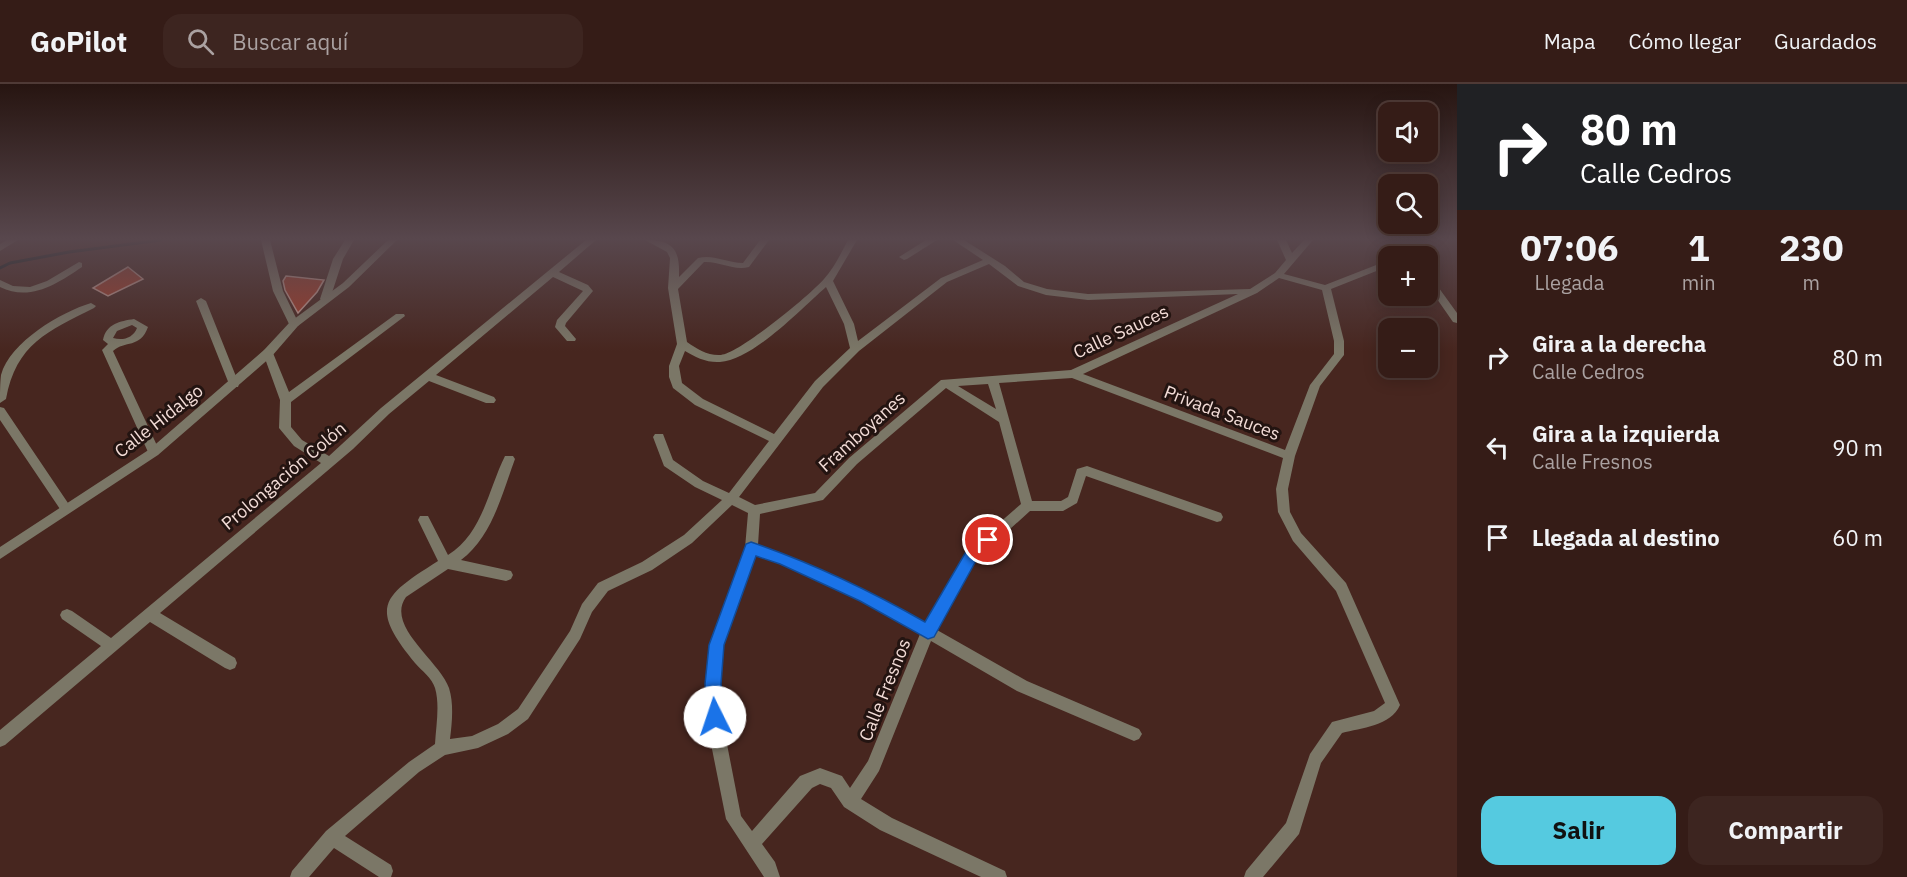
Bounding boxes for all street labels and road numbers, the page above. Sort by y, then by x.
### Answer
street label: Calle Sauces [1069,299,1172,364]
street label: Calle Hidalgo [110,379,208,462]
street label: Privada Sauces [1161,380,1283,445]
street label: Framboyanes [813,387,910,477]
street label: Prolongación Colón [216,417,351,535]
street label: Calle Fresnos [854,635,916,744]

